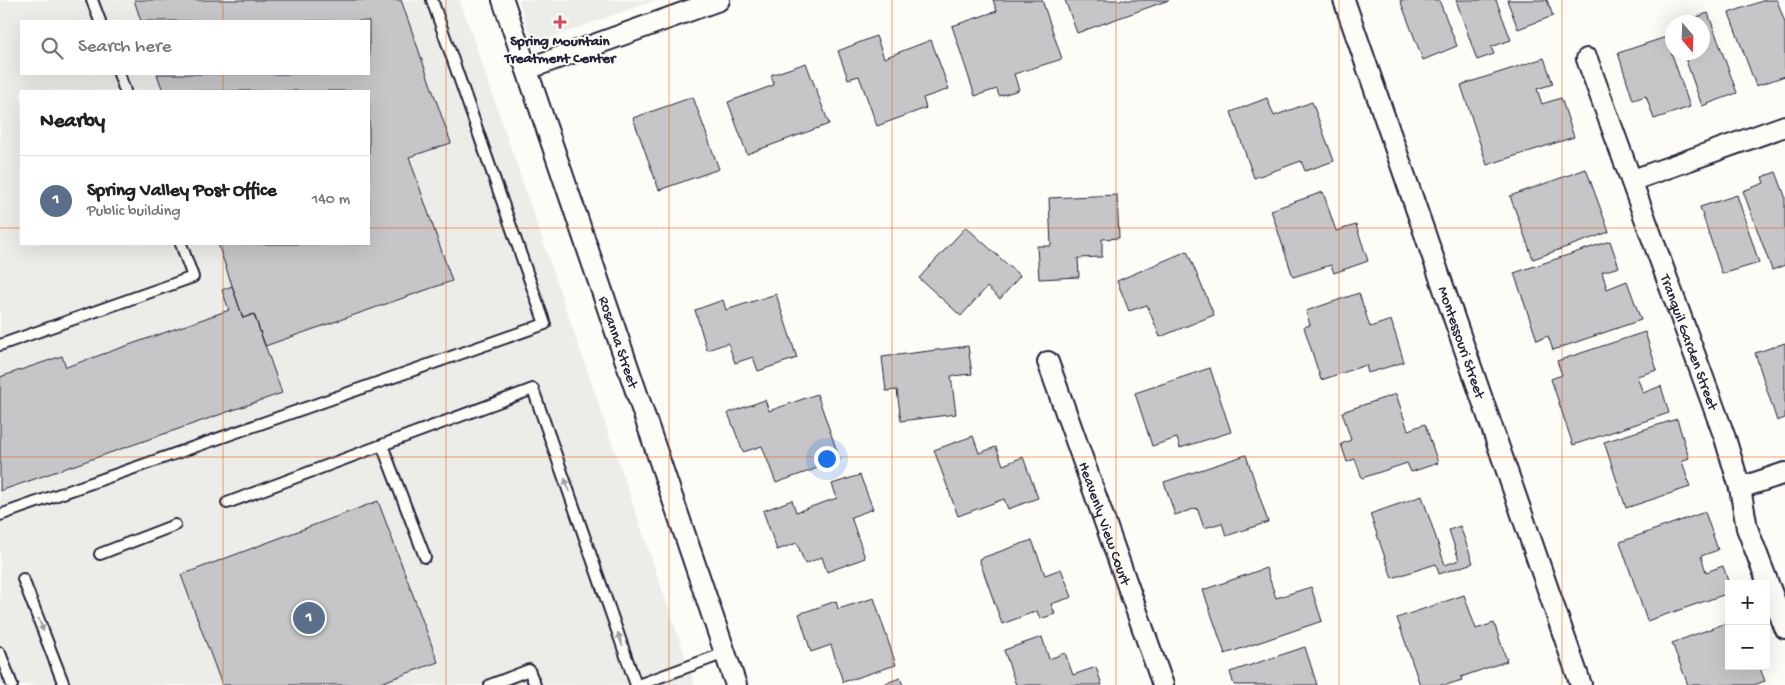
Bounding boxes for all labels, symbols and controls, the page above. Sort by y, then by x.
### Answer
marker: Spring Mountain Treatment Center [553,15,567,29]
north arrow [1665,15,1710,60]
search box [20,20,370,75]
place label: Spring Mountain Treatment Center [504,33,617,68]
icon: search [38,34,66,62]
text: Search here [78,36,172,59]
text: Nearby [40,110,105,135]
text: Spring Valley Post Office [87,180,277,203]
text: 1 [53,191,59,210]
text: 140 m [312,191,350,210]
text: Public building [87,203,181,222]
street label: Tranquil Garden Street [1655,271,1722,415]
street label: Montessouri Street [1433,284,1489,403]
street label: Rosanna Street [593,294,642,392]
your location [814,446,840,472]
street label: Heavenly View Court [1073,460,1134,589]
one-way arrow [563,478,570,493]
map controls [1725,580,1770,670]
button: + [1725,580,1770,625]
pin: 1 [293,599,325,637]
one-way arrow [37,618,45,632]
button: − [1725,625,1770,670]
one-way arrow [616,631,624,646]

